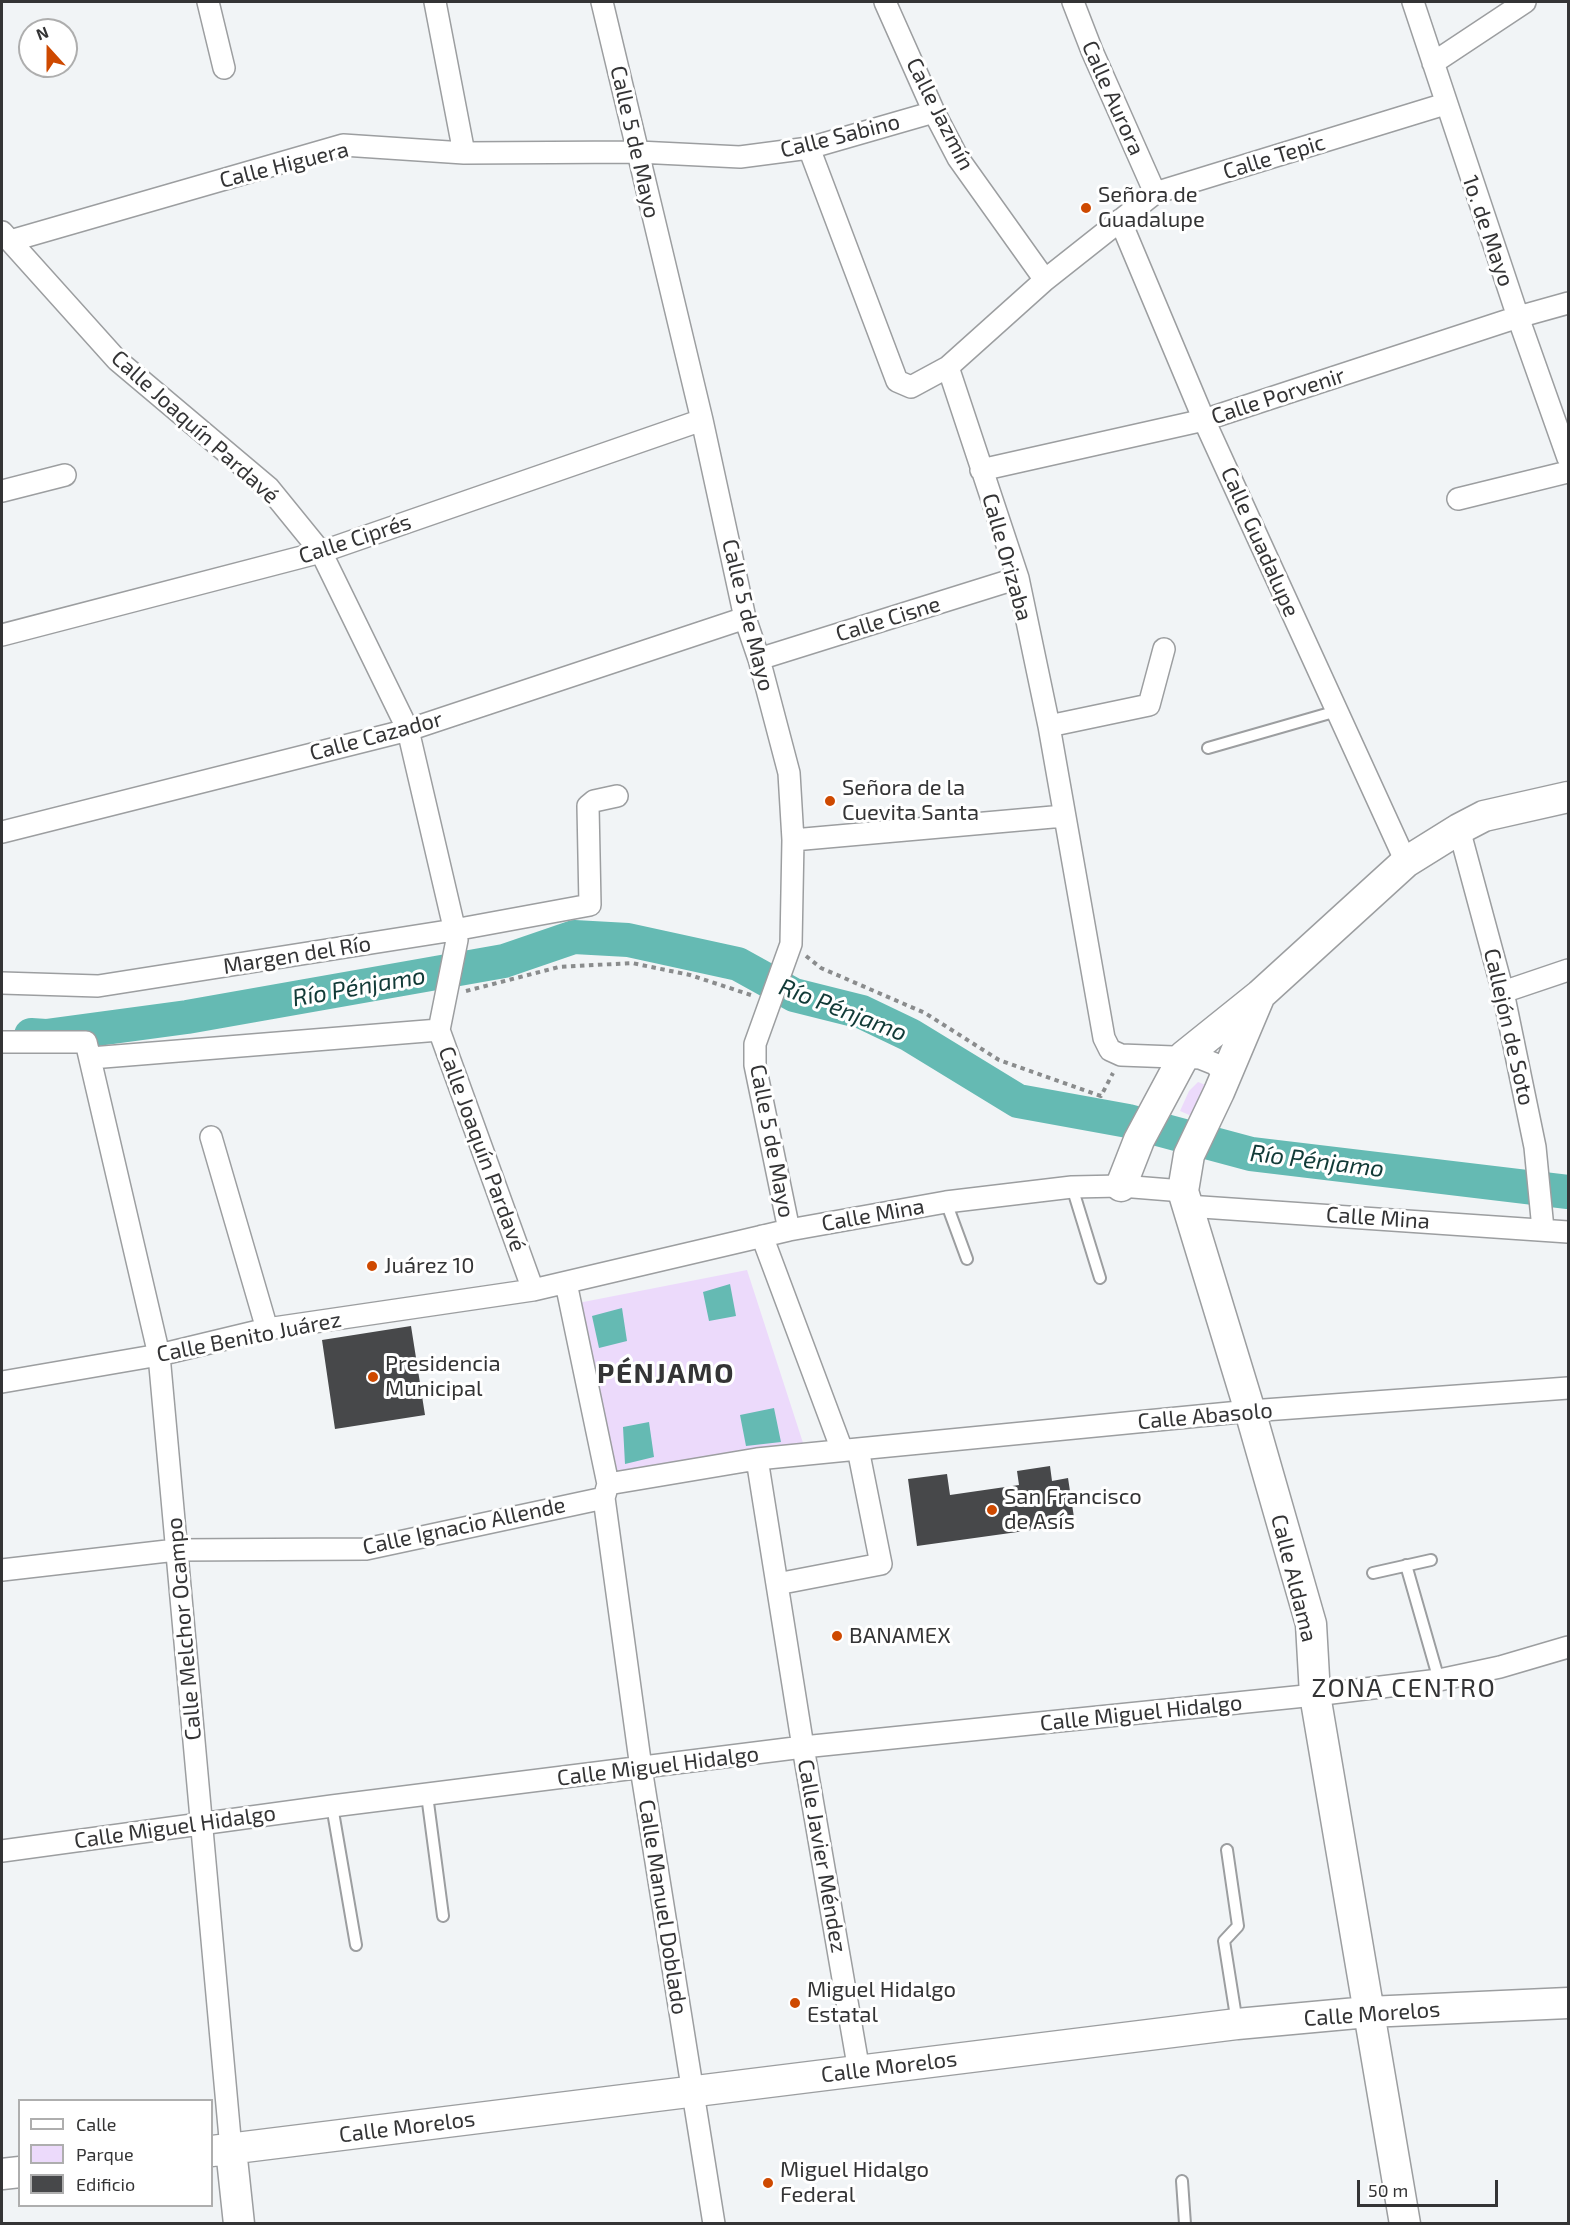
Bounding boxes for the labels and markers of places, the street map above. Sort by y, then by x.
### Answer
place label: Señora de Guadalupe [1098,182,1205,234]
marker: Señora de Guadalupe [1079,201,1093,215]
place label: Señora de la Cuevita Santa [842,775,979,826]
marker: Señora de la Cuevita Santa [823,794,837,808]
place label: Juárez 10 [384,1253,475,1279]
marker: Juárez 10 [365,1259,379,1273]
place label: Presidencia Municipal [385,1351,500,1402]
marker: Presidencia Municipal [366,1370,380,1384]
place label: San Francisco de Asís [1004,1484,1142,1536]
marker: San Francisco de Asís [985,1503,999,1517]
place label: BANAMEX [849,1623,951,1649]
marker: BANAMEX [830,1629,844,1643]
place label: Miguel Hidalgo Estatal [807,1977,956,2029]
marker: Miguel Hidalgo Estatal [788,1996,802,2010]
place label: Miguel Hidalgo Federal [780,2157,929,2208]
marker: Miguel Hidalgo Federal [761,2176,775,2190]

